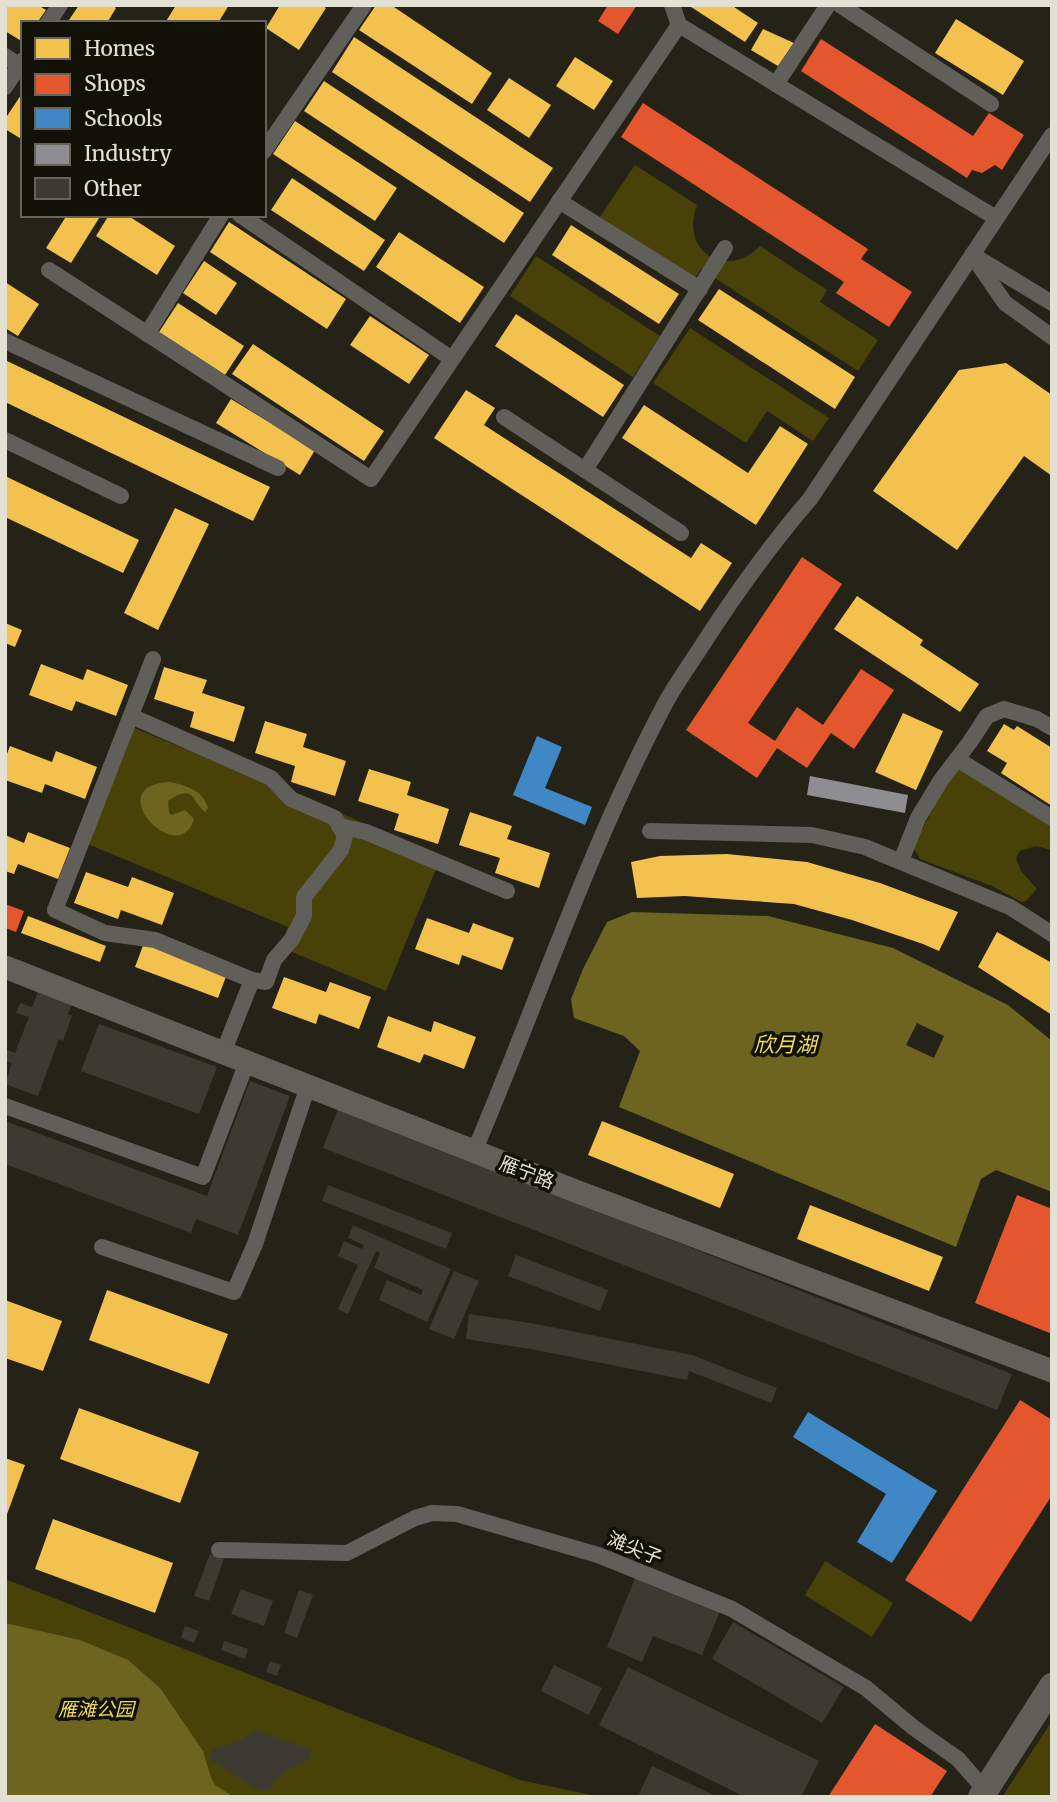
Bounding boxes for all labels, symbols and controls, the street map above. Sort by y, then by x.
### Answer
legend [21,21,266,217]
text: Homes [84,35,155,62]
text: Shops [84,70,146,97]
text: Schools [84,105,163,132]
text: Industry [84,140,173,167]
text: Other [84,175,142,202]
water label: 欣月湖 [754,1031,819,1058]
street label: 雁宁路 [496,1151,558,1193]
street label: 滩尖子 [604,1526,666,1570]
park label: 雁滩公园 [58,1697,137,1721]

